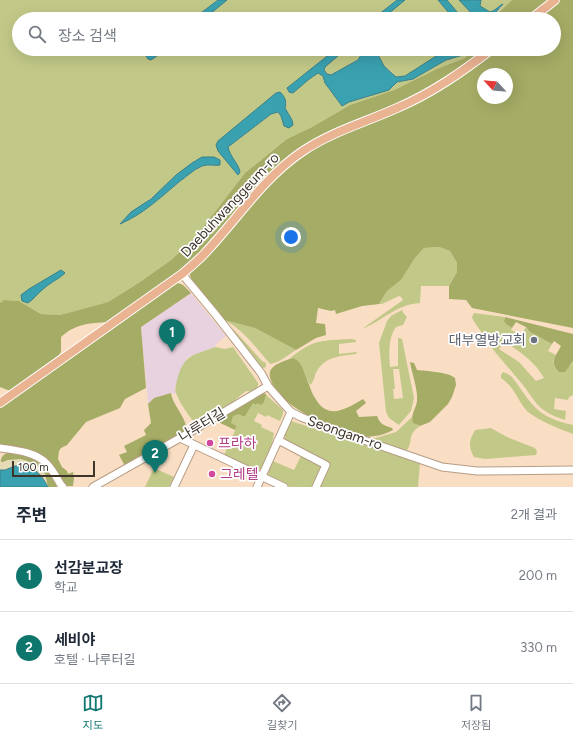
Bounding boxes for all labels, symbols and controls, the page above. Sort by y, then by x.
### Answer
search box [12,12,561,56]
icon: search [26,23,48,45]
text: 장소 검색 [58,27,117,45]
north arrow [477,68,513,104]
street label: Daebuhwanggeum-ro [177,149,283,261]
your location [281,227,301,247]
pin: 1 [159,319,185,352]
place label: 대부열방교회 [449,332,526,349]
marker: 대부열방교회 [529,335,539,345]
street label: 나루터길 [176,404,228,446]
street label: Seongam-ro [305,412,385,454]
place label: 프라하 [218,435,257,452]
marker: 프라하 [205,438,215,448]
pin: 2 [142,440,168,473]
scale bar [12,459,95,478]
text: 100 m [18,461,49,474]
place label: 그레텔 [220,466,259,483]
marker: 그레텔 [207,469,217,479]
text: 주변 [16,505,47,525]
text: 2개 결과 [511,507,557,522]
text: 선감분교장 [54,559,123,577]
text: 1 [26,568,32,583]
text: 200 m [519,568,557,583]
text: 학교 [54,580,78,595]
text: 세비야 [54,631,95,649]
text: 2 [25,640,33,655]
text: 330 m [520,640,557,655]
text: 호텔 · 나루터길 [54,652,135,667]
tab: 지도 [82,692,104,732]
tab: 길찾기 [267,692,297,732]
tab: 저장됨 [461,692,491,732]

